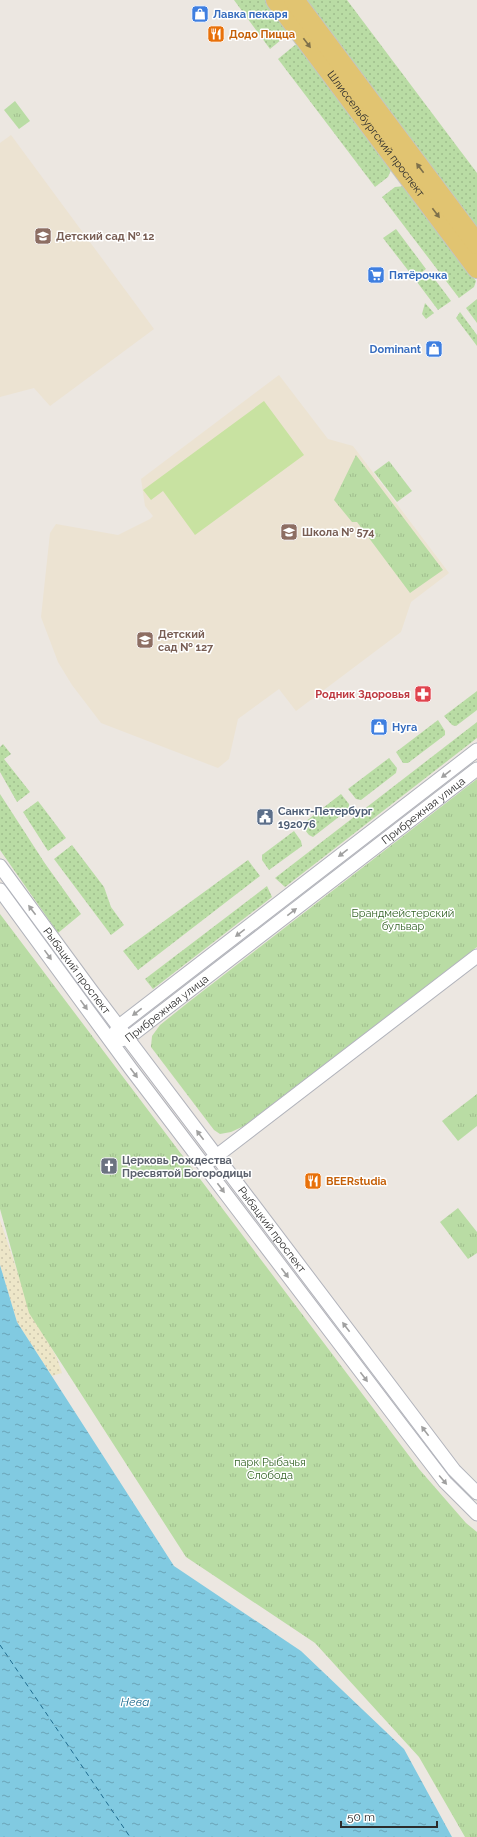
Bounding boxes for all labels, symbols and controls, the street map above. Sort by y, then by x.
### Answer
shop icon: Лавка пекаря [190,4,210,24]
place label: Лавка пекаря [213,8,288,21]
restaurant icon: Додо Пицца [206,24,226,44]
place label: Додо Пицца [229,28,295,41]
one-way arrow [303,37,312,48]
street label: Шлиссельбургский проспект [324,68,428,200]
one-way arrow [416,162,424,173]
one-way arrow [432,208,440,219]
school or university icon: Детский сад № 12 [33,226,53,246]
place label: Детский сад № 12 [56,230,154,243]
supermarket icon: Пятёрочка [366,265,386,285]
place label: Пятёрочка [389,269,447,282]
shop icon: Dominant [424,339,444,359]
place label: Dominant [370,343,422,356]
school or university icon: Школа № 574 [279,522,299,542]
place label: Школа № 574 [302,526,375,539]
place label: Детский сад № 127 [158,628,214,654]
school or university icon: Детский сад № 127 [135,630,155,650]
pharmacy icon: Родник Здоровья [413,684,433,704]
place label: Родник Здоровья [315,688,410,701]
shop icon: Нуга [369,717,389,737]
place label: Нуга [392,721,417,734]
one-way arrow [441,769,452,778]
street label: Прибрежная улица [379,775,468,847]
place label: Санкт-Петербург 192076 [278,805,373,831]
public building icon: Санкт-Петербург 192076 [255,807,275,827]
one-way arrow [338,849,349,857]
one-way arrow [28,905,36,915]
park label: Брандмейстерский бульвар [352,907,454,933]
one-way arrow [286,908,297,916]
street label: Рыбацкий проспект [40,925,113,1017]
one-way arrow [235,928,246,937]
one-way arrow [44,950,52,961]
street label: Прибрежная улица [123,972,211,1045]
one-way arrow [80,1000,88,1010]
one-way arrow [132,1008,143,1016]
one-way arrow [130,1068,138,1079]
one-way arrow [196,1129,204,1140]
place label: Церковь Рождества Пресвятой Богородицы [122,1154,251,1180]
church icon: Церковь Рождества Пресвятой Богородицы [99,1156,119,1176]
restaurant icon: BEERstudia [303,1171,323,1191]
place label: BEERstudia [326,1175,387,1188]
one-way arrow [217,1183,225,1194]
street label: Рыбацкий проспект [235,1184,309,1276]
one-way arrow [281,1268,290,1279]
one-way arrow [342,1322,351,1333]
one-way arrow [360,1371,368,1382]
one-way arrow [421,1426,429,1436]
park label: парк Рыбачья Слобода [234,1456,306,1482]
one-way arrow [439,1474,448,1485]
water label: Нева [121,1695,150,1709]
scale bar [341,1803,437,1829]
text: 50 m [347,1810,375,1824]

